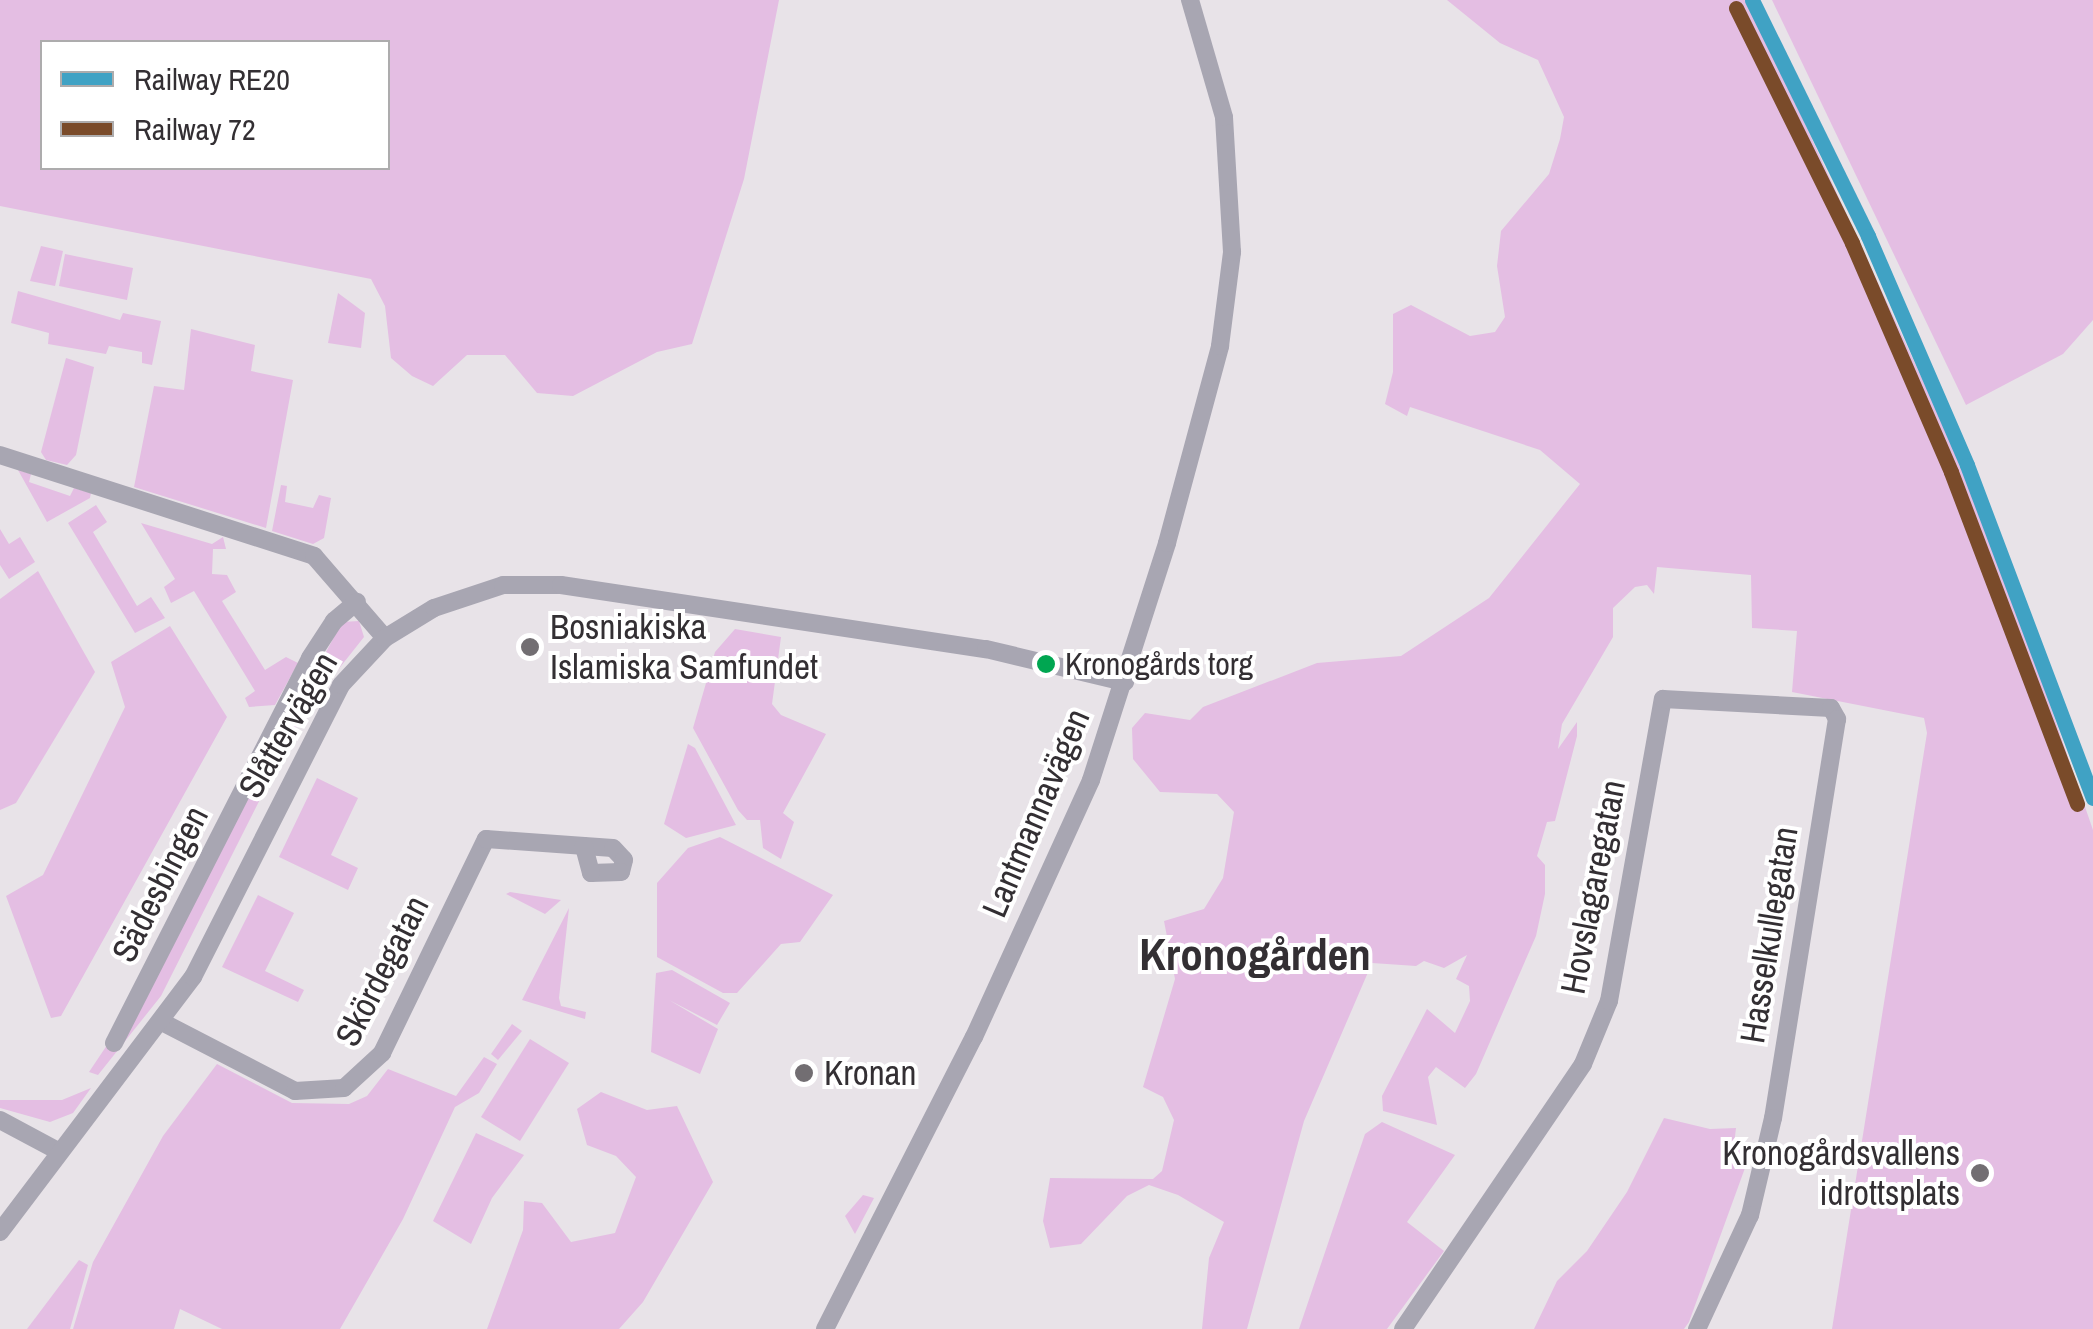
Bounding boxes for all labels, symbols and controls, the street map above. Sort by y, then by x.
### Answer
legend [40,40,390,170]
text: Railway RE20 [134,59,290,99]
text: Railway 72 [134,109,256,149]
place label: Bosniakiska Islamiska Samfundet [550,606,818,688]
marker: Bosniakiska Islamiska Samfundet [519,636,541,658]
street label: Slåttervägen [230,645,346,805]
place label: Kronogårds torg [1065,645,1253,683]
marker: Kronogårds torg [1036,654,1056,674]
street label: Lantmannavägen [973,703,1099,923]
street label: Hovslagaregatan [1552,777,1634,997]
street label: Sädesbingen [103,799,217,969]
street label: Hasselkullegatan [1731,824,1807,1046]
street label: Skördegatan [326,889,438,1053]
district label: Kronogården [1139,927,1371,981]
place label: Kronan [824,1052,917,1094]
marker: Kronan [793,1062,815,1084]
place label: Kronogårdsvallens idrottsplats [1722,1132,1960,1214]
marker: Kronogårdsvallens idrottsplats [1969,1162,1991,1184]

